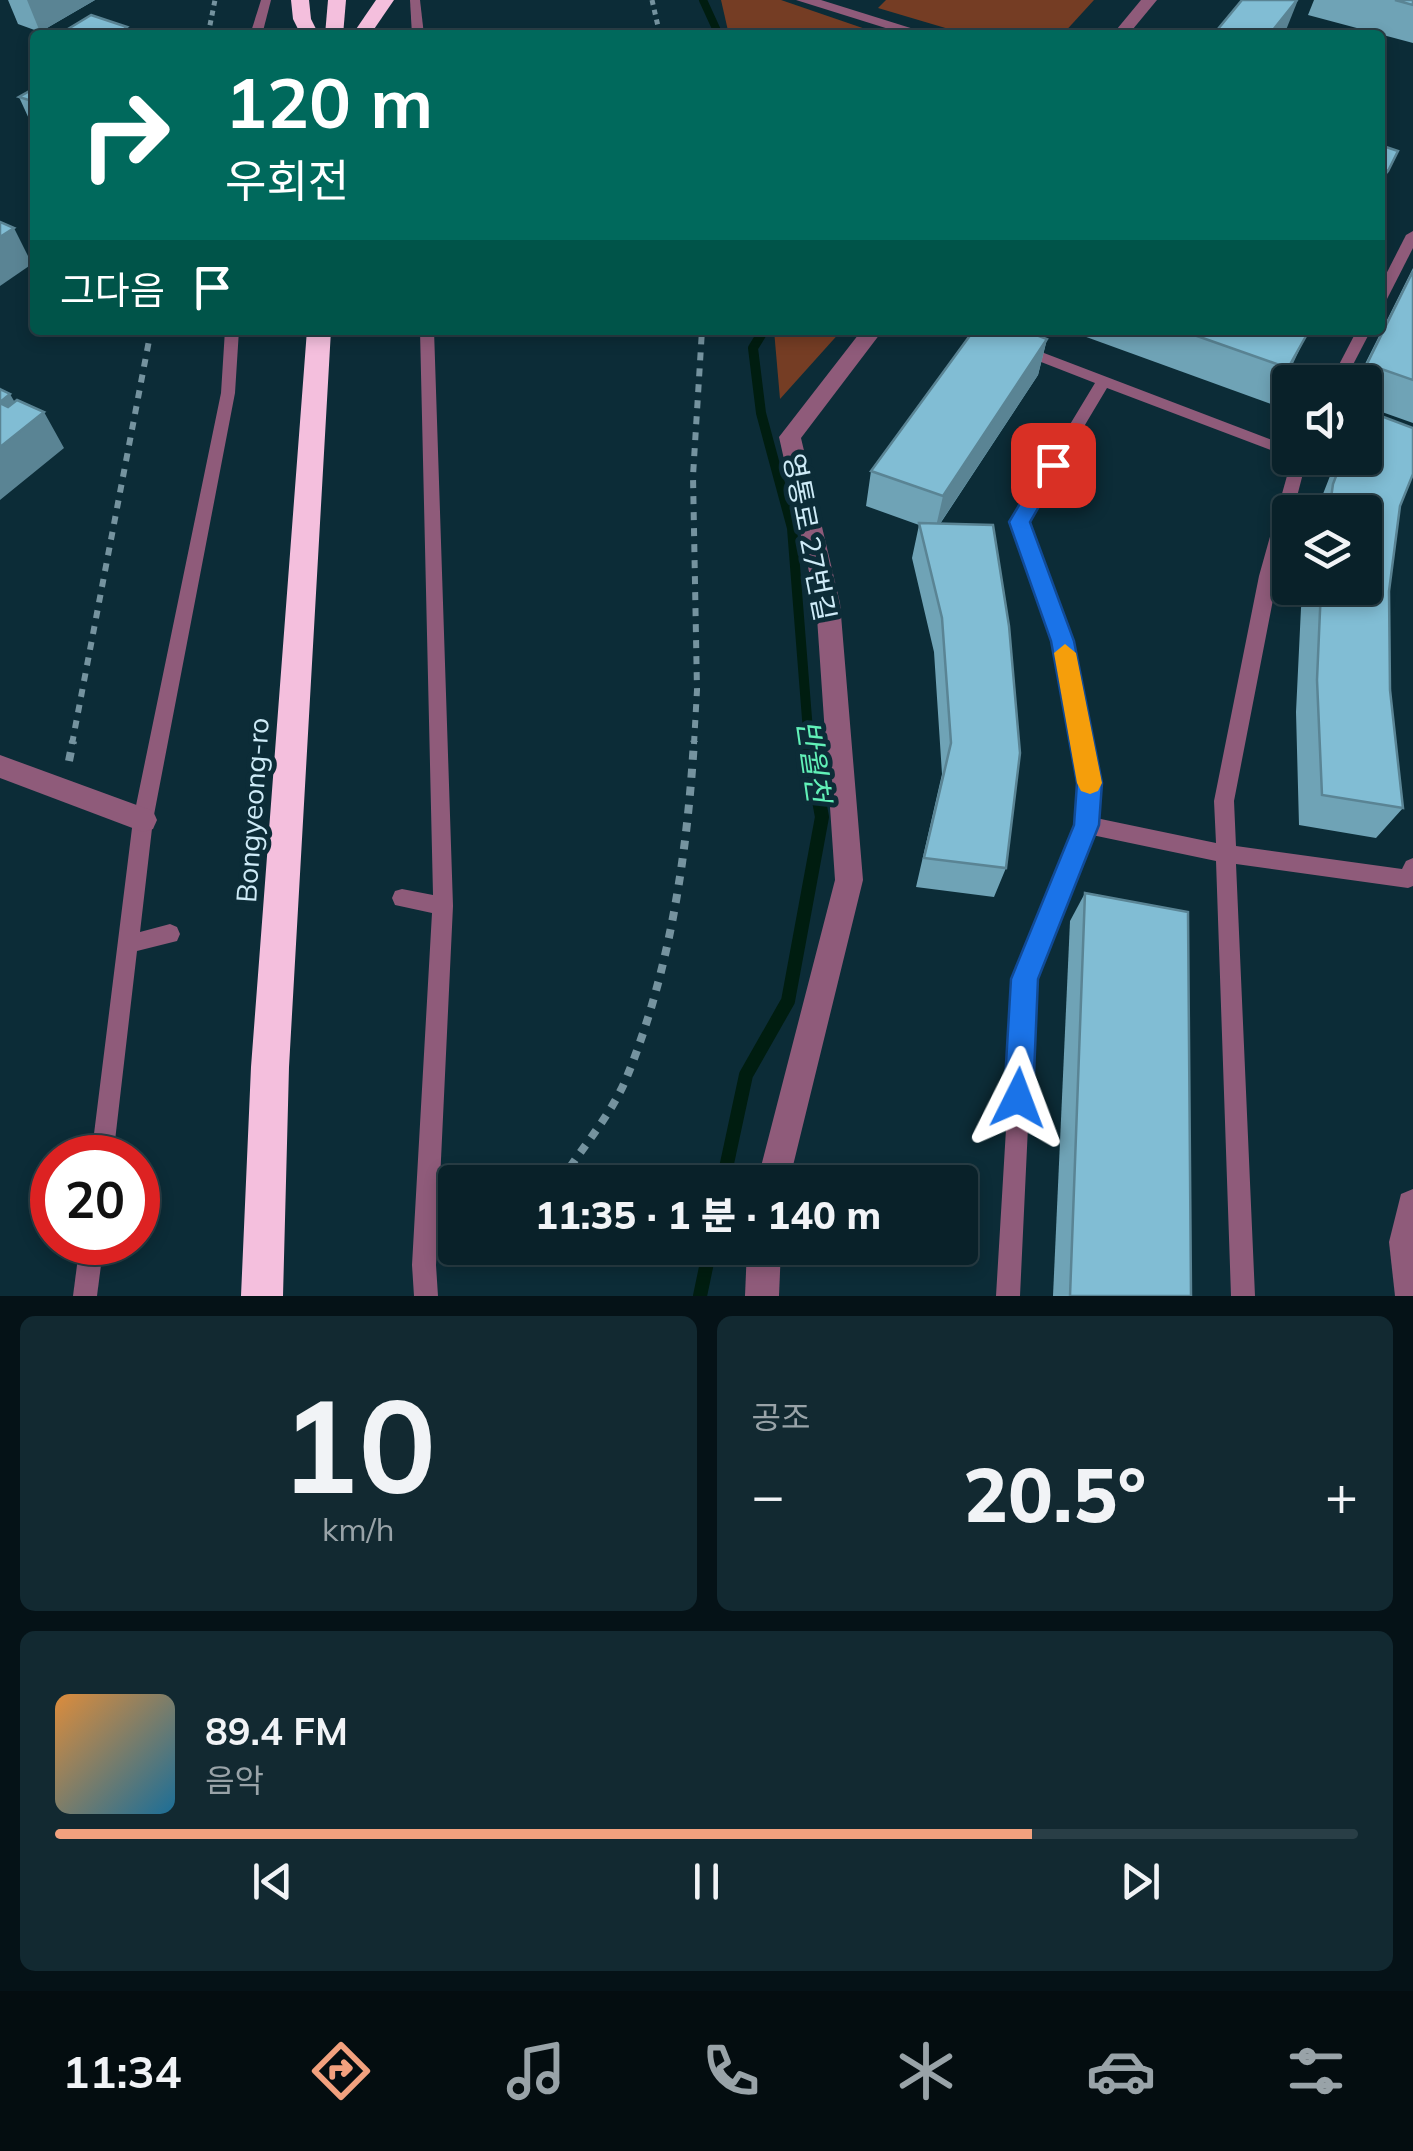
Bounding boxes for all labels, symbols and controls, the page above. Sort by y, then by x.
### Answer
text: 120 m [225,58,433,146]
icon: right [60,70,190,200]
text: 우회전 [225,152,349,208]
icon: arrive [185,260,240,315]
text: 그다음 [60,266,165,314]
map controls [1272,365,1382,605]
button: sound [1272,365,1382,475]
pin [1011,423,1096,508]
icon: arrive [1026,438,1081,493]
street label: 영통로 27번길 [777,450,843,624]
button: layers [1272,495,1382,605]
street label: Bongyeong-ro [228,716,276,904]
water label: 반월천 [789,717,839,808]
position arrow [966,1046,1070,1150]
speed limit sign: 20 [30,1135,160,1265]
text: 11:35 · 1 분 · 140 m [535,1191,881,1239]
text: 10 [280,1362,436,1526]
text: 공조 [752,1397,810,1437]
text: 20.5° [963,1447,1146,1541]
text: − [752,1460,785,1529]
text: + [1325,1460,1358,1529]
text: km/h [322,1509,394,1549]
text: 89.4 FM [205,1707,348,1755]
text: 음악 [205,1760,264,1800]
icon: previous [245,1854,300,1909]
icon: pause [679,1854,734,1909]
icon: next [1113,1854,1168,1909]
icon: directions [306,2036,376,2106]
icon: music [501,2036,571,2106]
icon: phone [696,2036,766,2106]
icon: climate [891,2036,961,2106]
icon: car [1086,2036,1156,2106]
icon: filters [1281,2036,1351,2106]
text: 11:34 [62,2043,182,2099]

